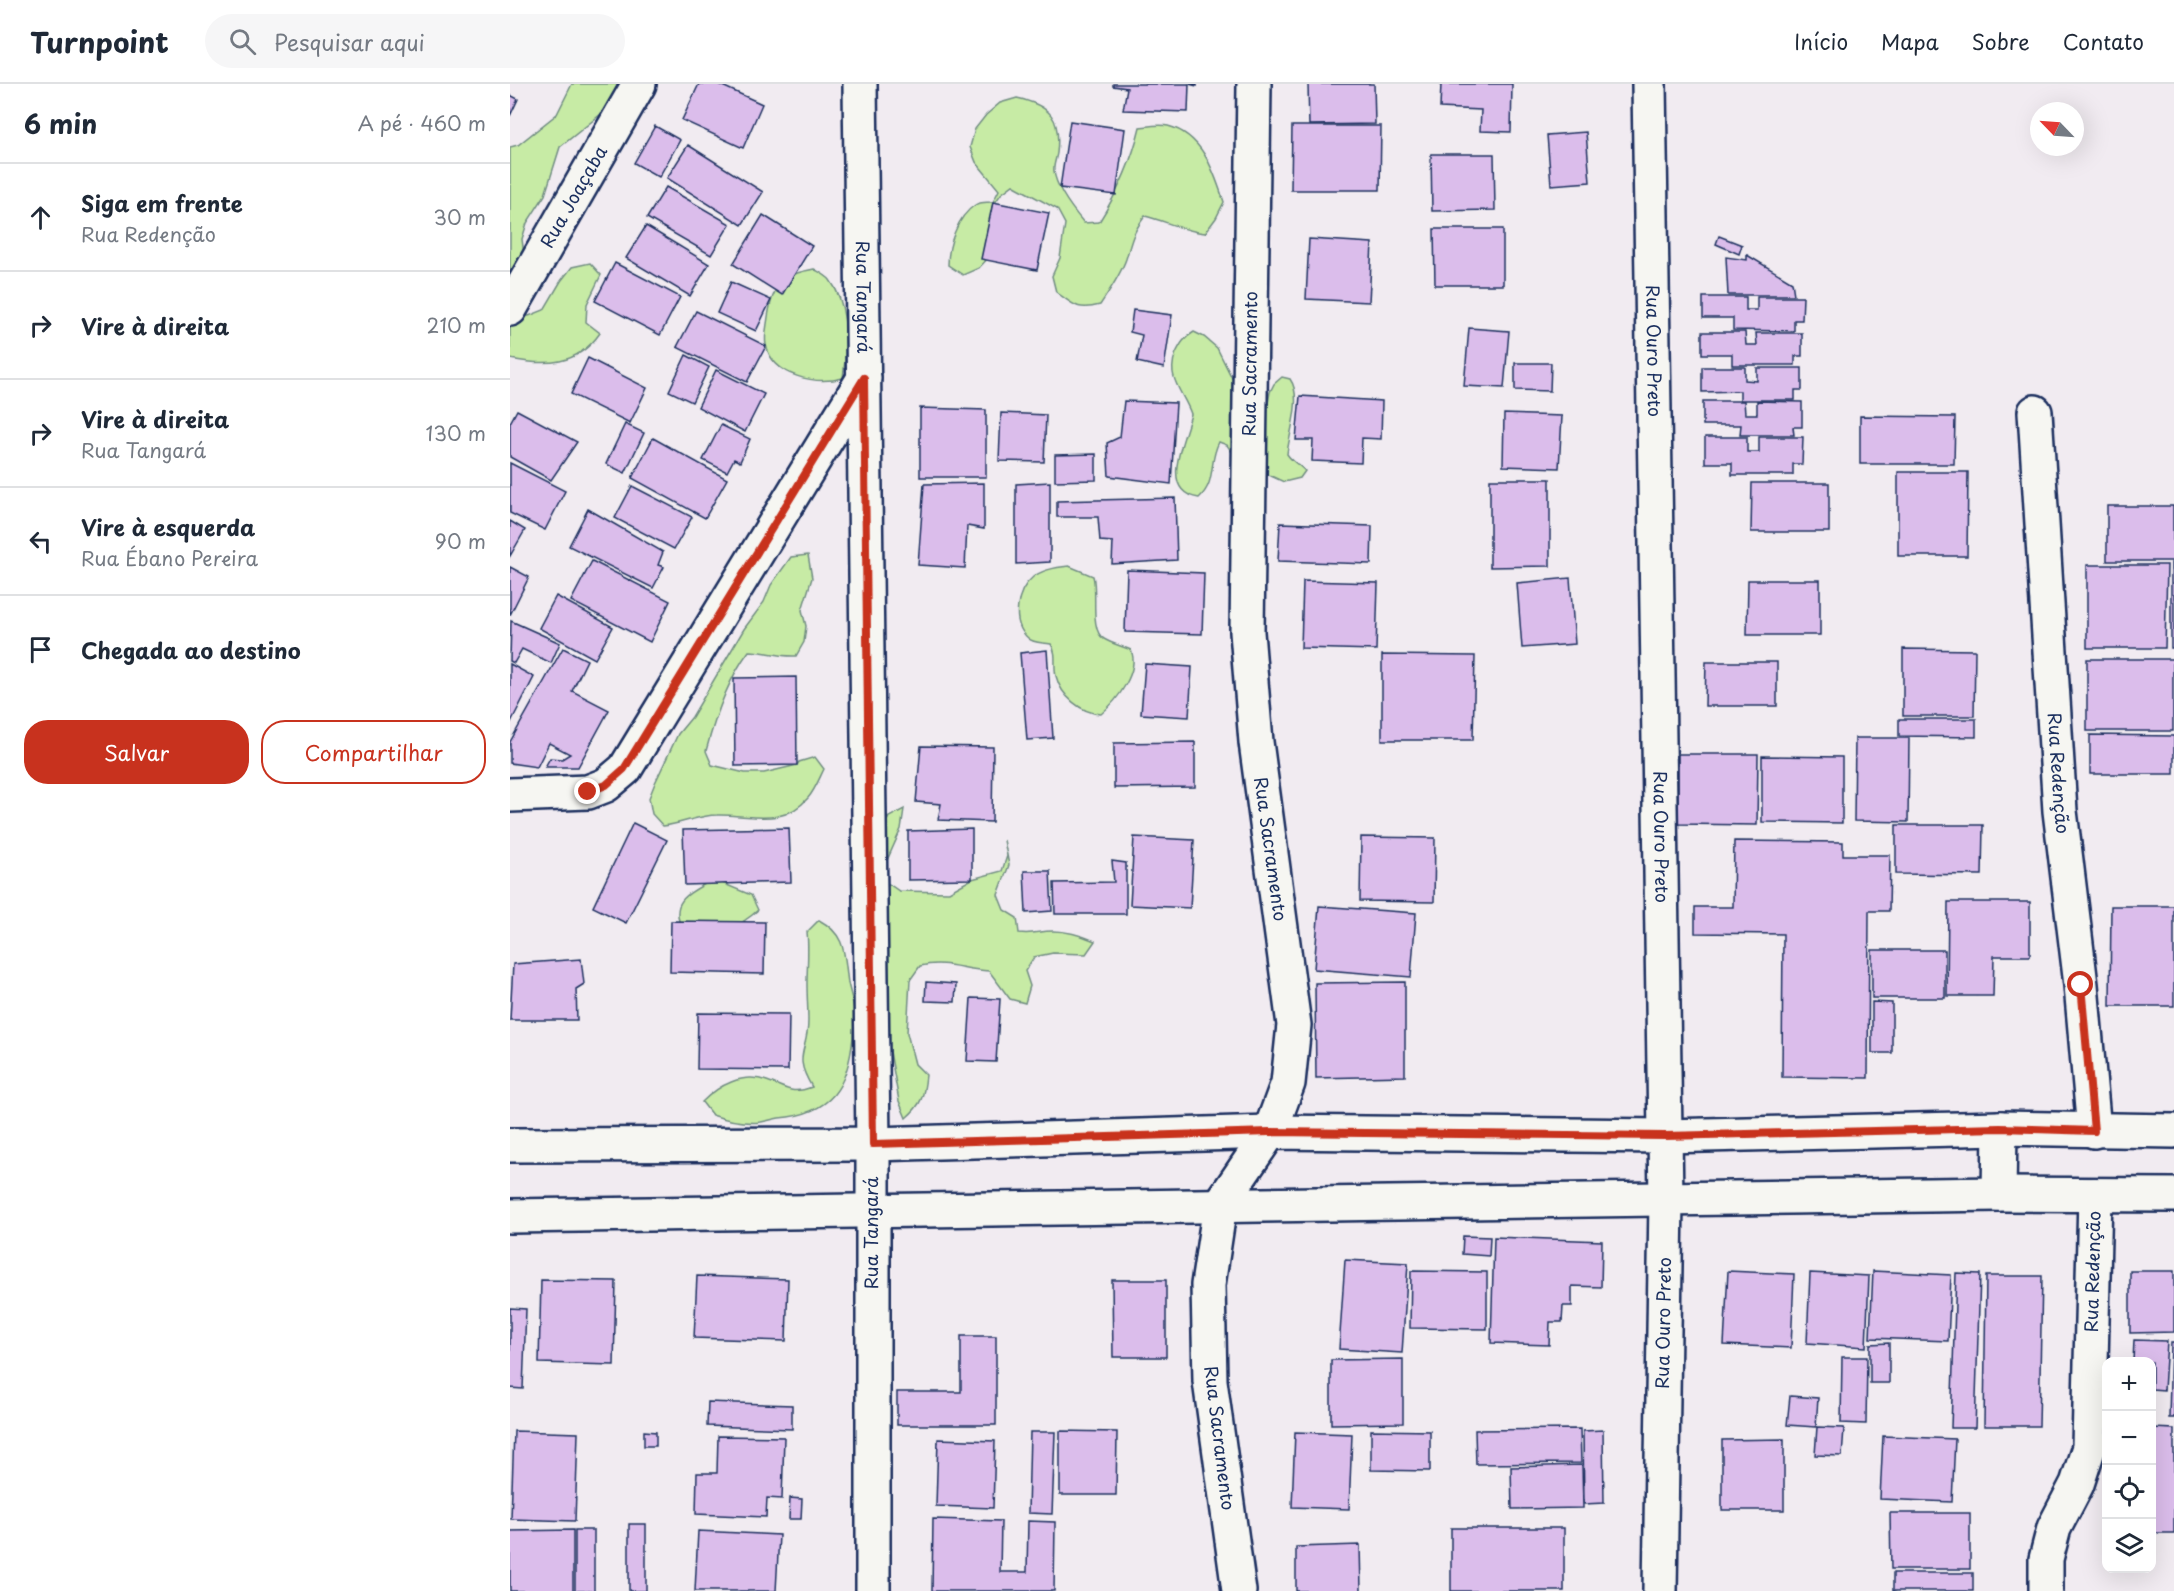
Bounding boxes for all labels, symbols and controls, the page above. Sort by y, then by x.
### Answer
search box [205,14,625,68]
text: Turnpoint [30,20,169,63]
icon: search [226,25,259,58]
text: Pesquisar aqui [274,25,425,58]
text: Início [1794,25,1848,57]
text: Mapa [1881,25,1939,57]
text: Sobre [1972,25,2030,57]
text: Contato [2063,25,2144,57]
north arrow [2030,102,2084,156]
text: 6 min [24,104,97,143]
text: A pé · 460 m [358,108,486,138]
street label: Rua Joaçaba [533,140,613,252]
text: Siga em frente [81,186,243,219]
icon: ahead [24,201,57,234]
text: 30 m [433,202,486,232]
text: Rua Redenção [81,219,216,249]
street label: Rua Tangará [850,241,878,354]
street label: Rua Ouro Preto [1640,285,1669,417]
street label: Rua Sacramento [1234,291,1263,437]
icon: right [24,309,57,342]
text: Vire à direita [81,309,229,342]
text: 210 m [427,310,486,340]
text: Vire à direita [81,402,229,435]
icon: right [24,417,57,450]
text: 130 m [426,418,486,448]
text: Rua Tangará [81,435,206,465]
text: Vire à esquerda [81,510,255,543]
icon: left [24,525,57,558]
text: 90 m [435,526,486,556]
text: Rua Ébano Pereira [81,543,258,573]
icon: arrive [24,633,57,666]
text: Chegada ao destino [81,633,301,666]
street label: Rua Redenção [2042,712,2078,835]
button: Salvar [24,720,249,784]
button: Compartilhar [261,720,486,784]
street label: Rua Ouro Preto [1647,771,1676,903]
street label: Rua Sacramento [1248,775,1295,923]
route end [574,778,600,804]
route start [2067,971,2093,997]
street label: Rua Tangará [857,1176,884,1289]
street label: Rua Redenção [2077,1211,2107,1333]
street label: Rua Ouro Preto [1648,1257,1677,1389]
map controls [2102,1357,2156,1573]
button: + [2102,1357,2156,1411]
street label: Rua Sacramento [1198,1364,1243,1512]
button: − [2102,1411,2156,1465]
button: locate [2102,1465,2156,1519]
button: layers [2102,1519,2156,1573]

